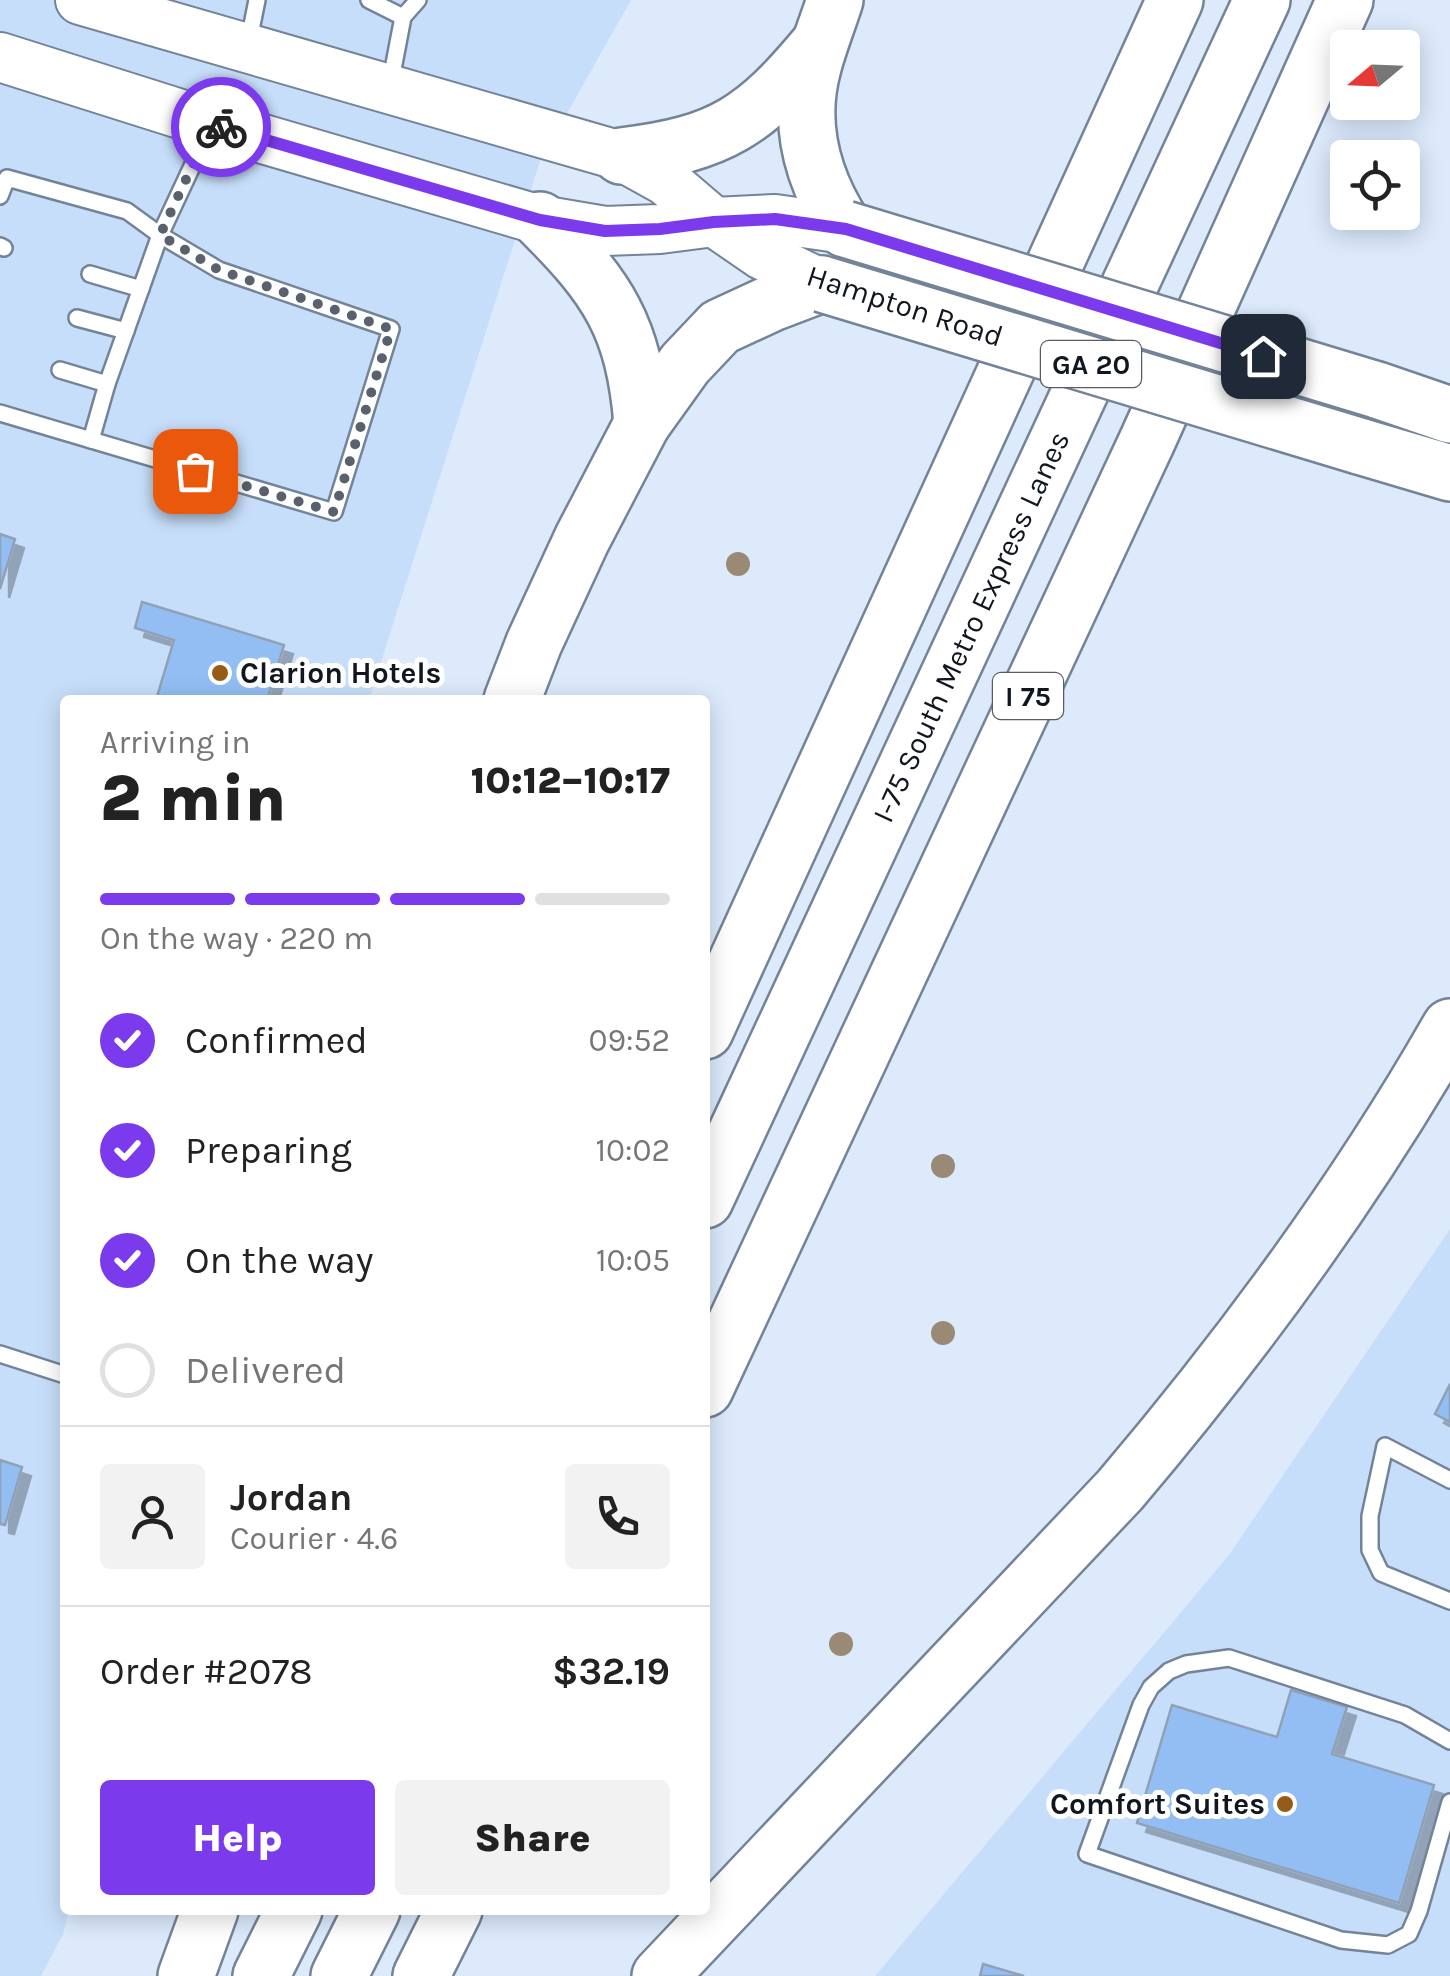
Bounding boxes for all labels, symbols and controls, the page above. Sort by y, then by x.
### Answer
north arrow [1330,30,1420,120]
map controls [1330,30,1420,230]
courier [171,77,271,177]
icon: bike [194,100,249,155]
button: locate [1330,140,1420,230]
street label: Hampton Road [802,257,1008,355]
pin [1221,314,1306,399]
icon: home [1236,329,1291,384]
road number: GA 20 [1041,341,1141,387]
street label: I-75 South Metro Express Lanes [865,425,1077,828]
pin [153,429,238,514]
icon: bag [168,444,223,499]
place label: Clarion Hotels [240,655,441,691]
marker: Clarion Hotels [209,662,231,684]
road number: I 75 [993,673,1063,719]
text: Arriving in [100,724,251,761]
text: 10:12–10:17 [471,758,670,803]
text: 2 min [100,760,286,836]
text: On the way · 220 m [100,920,373,957]
icon: check [100,1013,155,1068]
text: Confirmed [185,1018,368,1063]
text: 09:52 [588,1022,670,1059]
icon: check [100,1123,155,1178]
text: Preparing [185,1128,352,1173]
text: 10:02 [596,1132,670,1169]
icon: check [100,1233,155,1288]
text: On the way [185,1238,373,1283]
text: 10:05 [596,1242,670,1279]
text: Delivered [185,1348,346,1393]
button: person [100,1464,205,1569]
button: phone [565,1464,670,1569]
text: Jordan [230,1475,353,1520]
text: Courier · 4.6 [230,1520,398,1557]
text: Order #2078 [100,1649,313,1694]
text: $32.19 [552,1649,670,1694]
button: Help [100,1780,375,1895]
button: Share [395,1780,670,1895]
place label: Comfort Suites [1050,1786,1265,1822]
marker: Comfort Suites [1274,1793,1296,1815]

